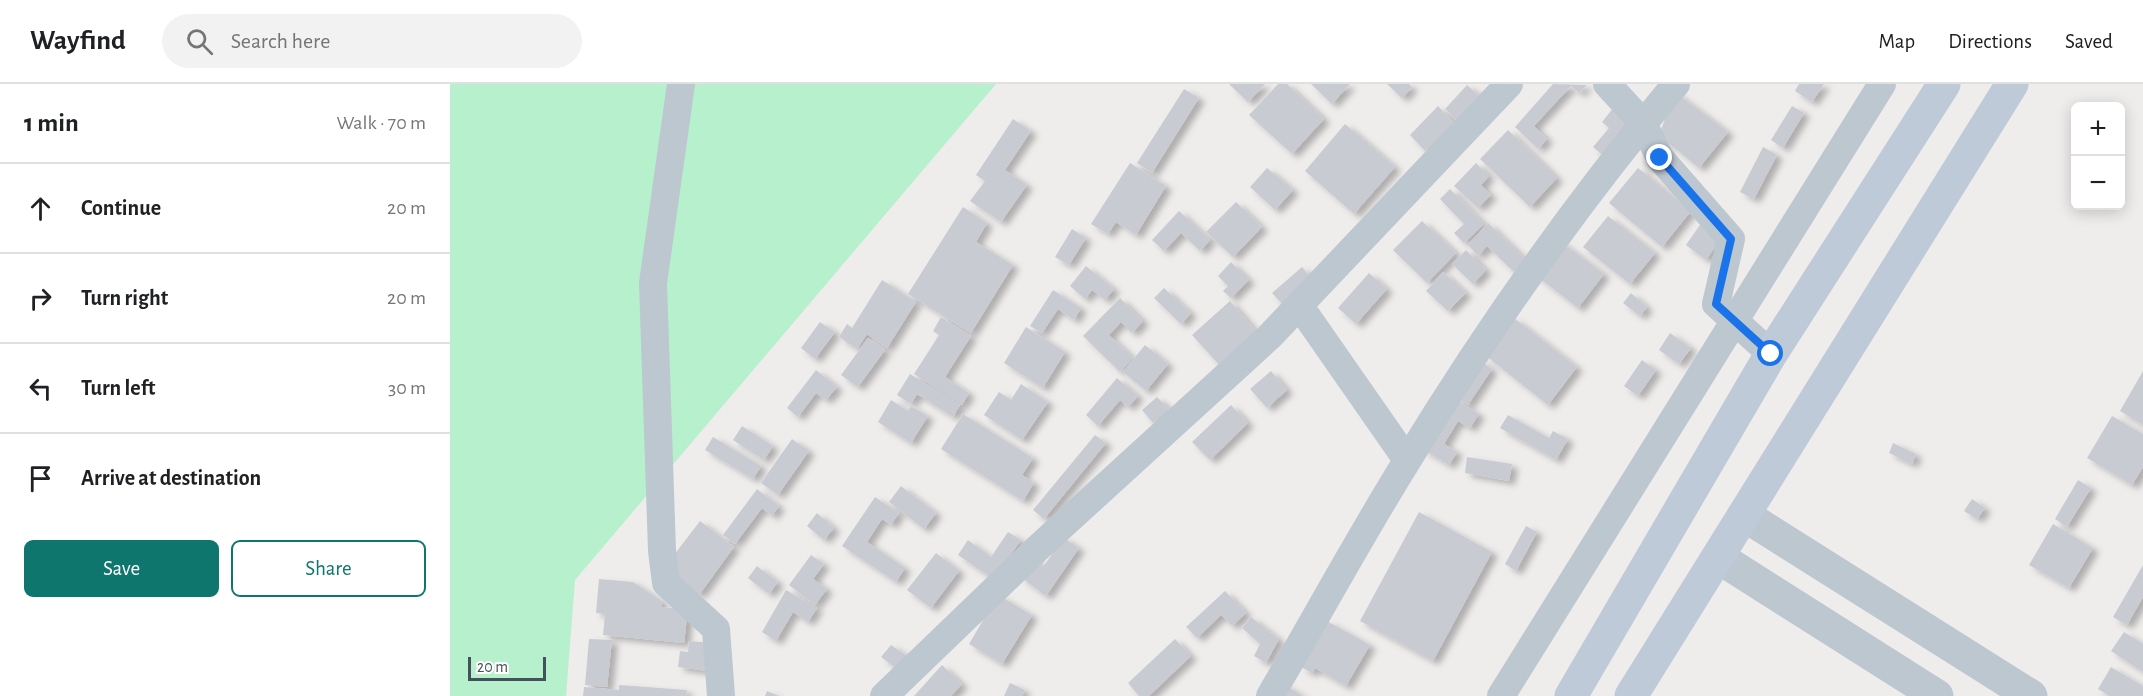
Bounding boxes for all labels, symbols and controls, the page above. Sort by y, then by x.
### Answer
search box [162,14,582,68]
icon: search [183,25,216,58]
text: Wayfind [30,27,126,55]
text: Search here [231,30,330,52]
text: Map [1879,31,1915,52]
text: Directions [1948,31,2032,52]
text: Saved [2065,31,2113,52]
map controls [2071,102,2125,210]
button: + [2071,102,2125,156]
text: 1 min [24,110,79,136]
text: Walk · 70 m [337,113,426,133]
route end [1646,144,1672,170]
button: − [2071,156,2125,210]
icon: ahead [24,192,57,225]
text: Continue [81,197,161,219]
text: 20 m [387,198,426,218]
icon: right [24,282,57,315]
text: Turn right [81,287,168,309]
text: 20 m [387,288,426,308]
route start [1757,340,1783,366]
icon: left [24,372,57,405]
text: Turn left [81,377,155,399]
text: 30 m [388,378,426,398]
icon: arrive [24,462,57,495]
text: Arrive at destination [81,467,261,489]
button: Save [24,540,219,597]
button: Share [231,540,426,597]
scale bar [468,654,546,682]
text: 20 m [477,659,508,675]

